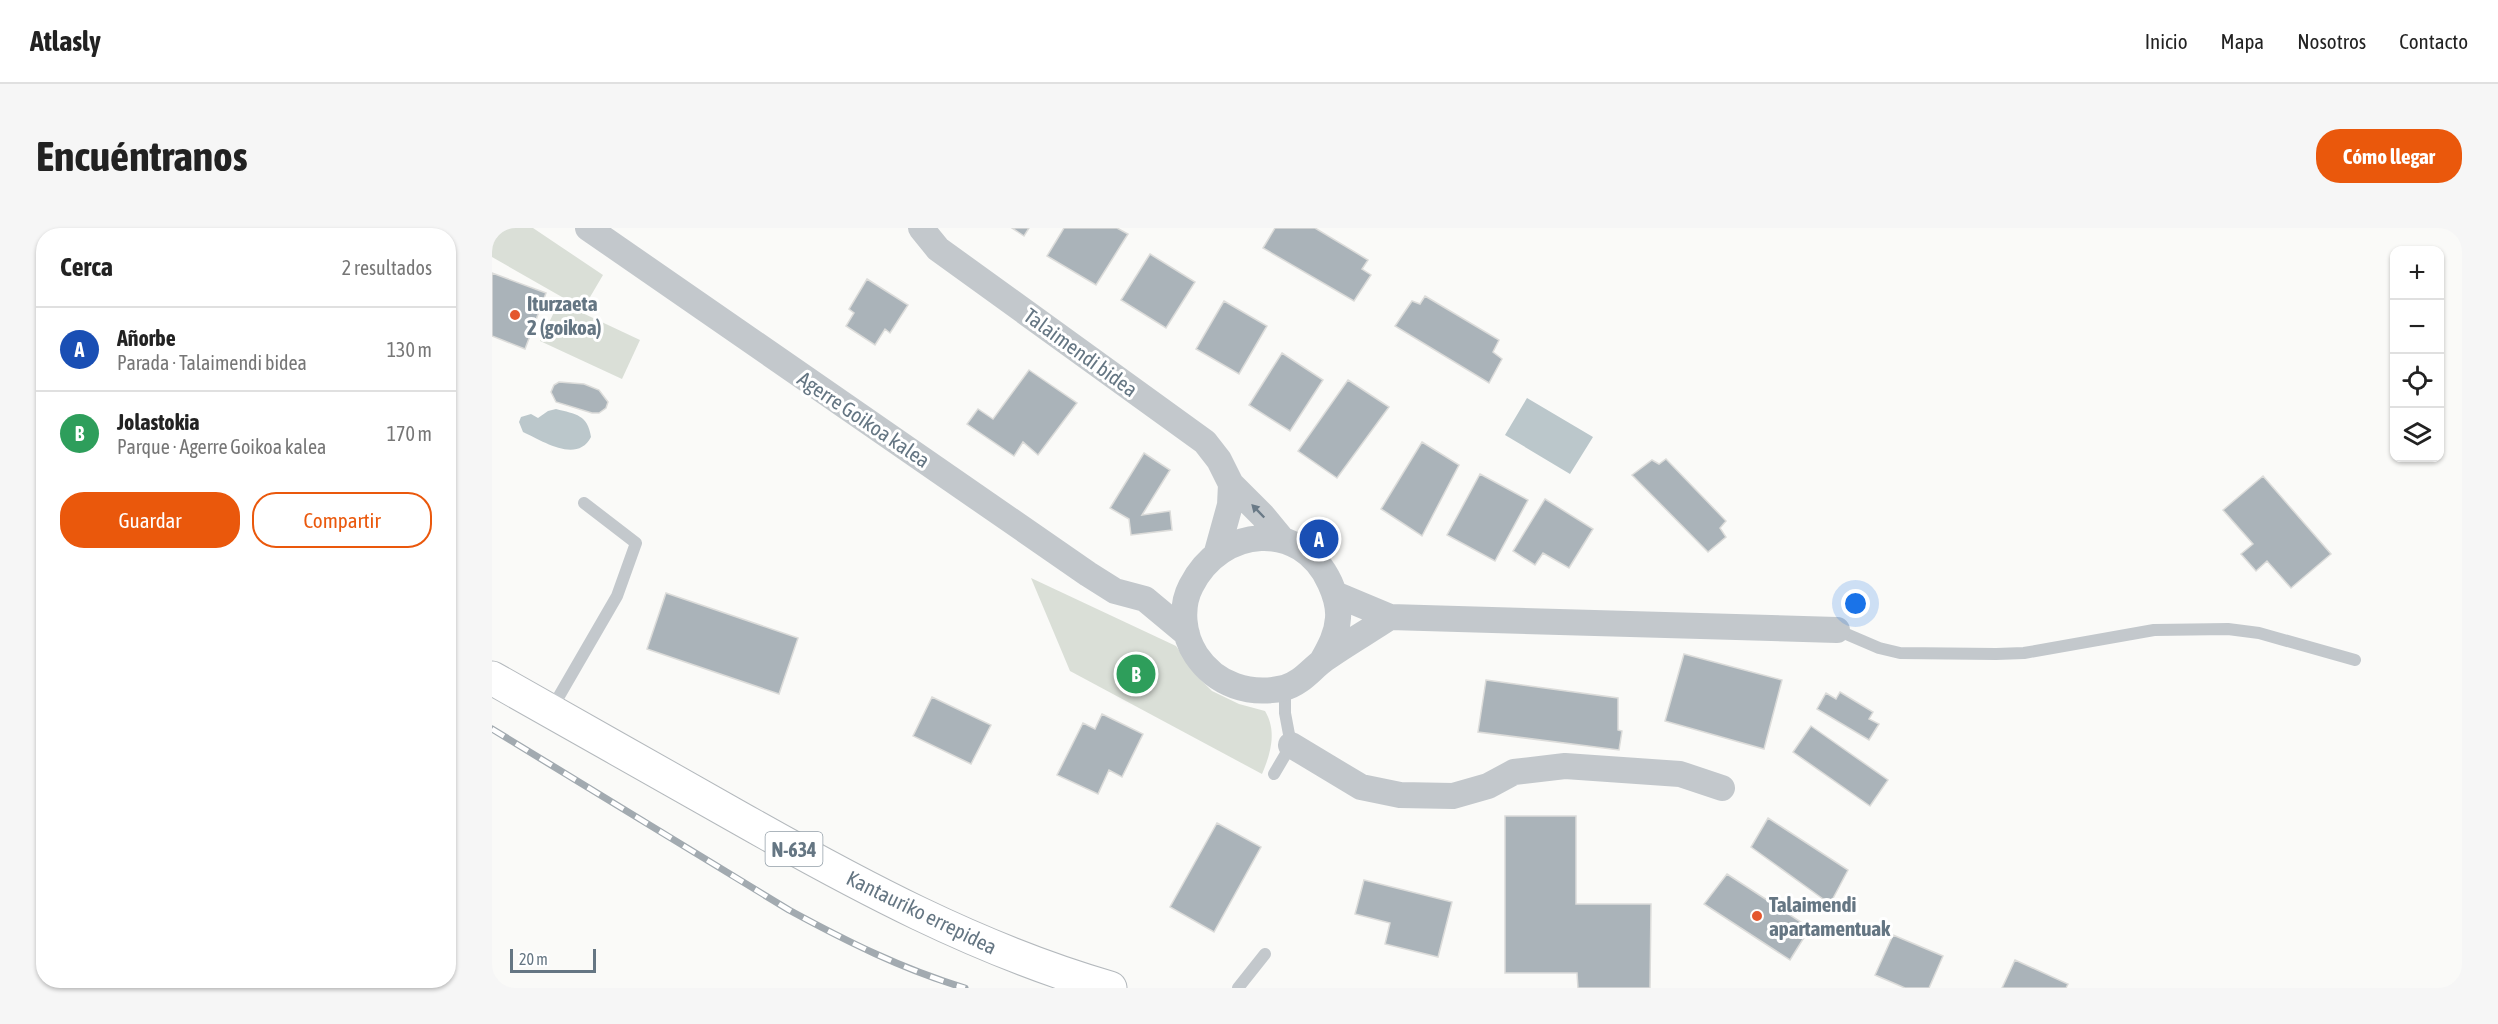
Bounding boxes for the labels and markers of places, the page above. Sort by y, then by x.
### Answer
place label: Iturzaeta 2 (goikoa) [527,291,602,339]
marker: Iturzaeta 2 (goikoa) [508,308,522,322]
pin: A [1300,516,1338,562]
pin: B [1116,652,1156,696]
place label: Talaimendi apartamentuak [1769,892,1891,940]
marker: Talaimendi apartamentuak [1750,909,1764,923]

